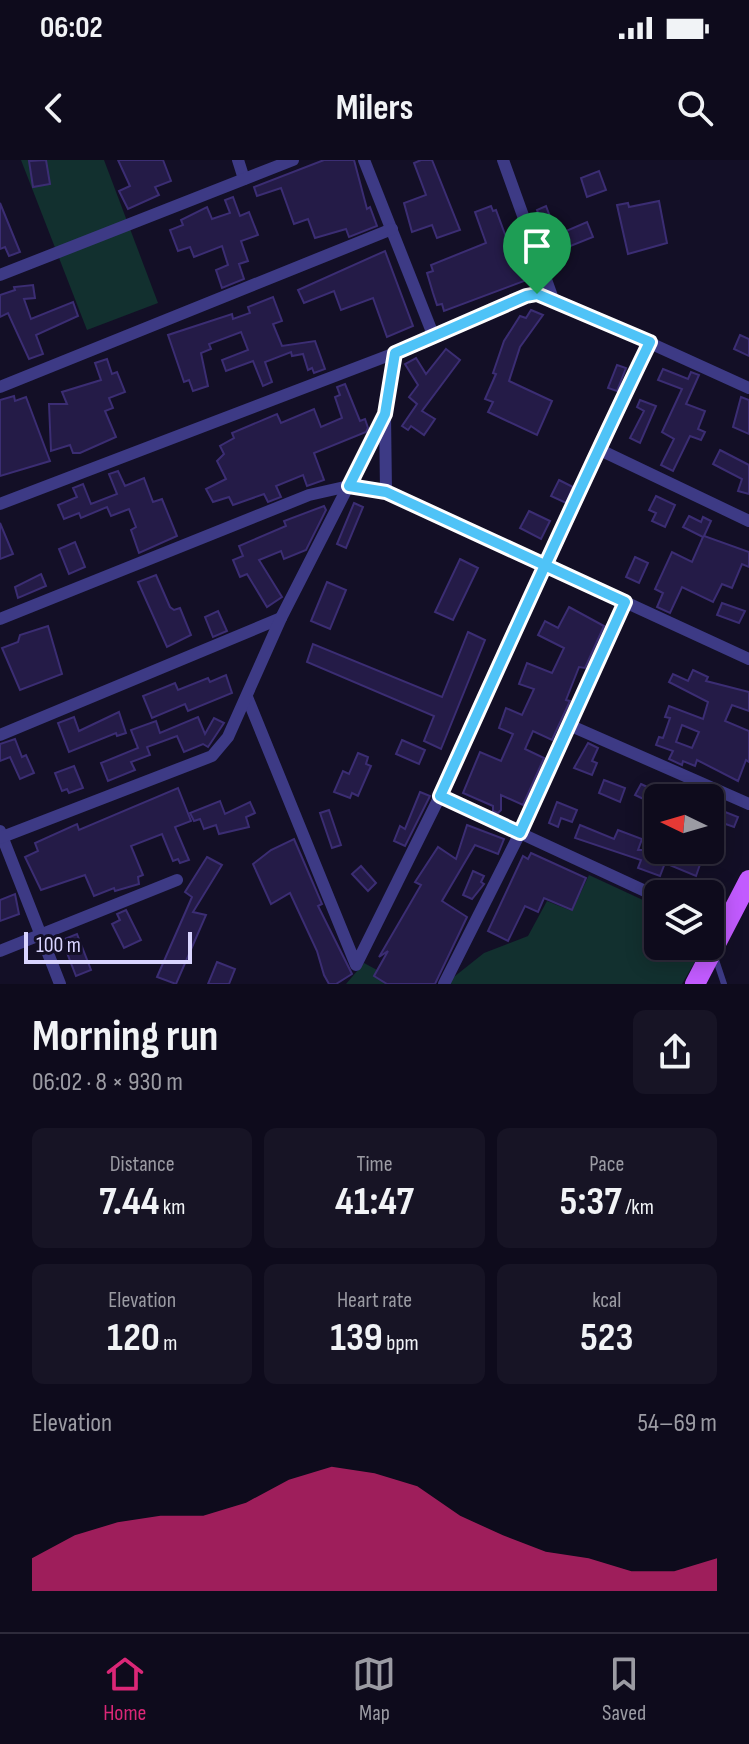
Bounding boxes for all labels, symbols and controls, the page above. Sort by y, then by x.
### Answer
text: 06:02 [40,10,103,46]
icon: back [32,86,76,130]
icon: search [673,86,717,130]
text: Milers [336,87,413,130]
pin [503,212,571,294]
icon: arrive [515,224,559,268]
north arrow [644,784,724,864]
map controls [644,784,724,960]
button: layers [644,880,724,960]
scale bar [24,928,192,964]
text: 100 m [36,932,81,959]
text: Morning run [32,1010,218,1063]
button: share [633,1010,717,1094]
text: 06:02 · 8 × 930 m [32,1067,183,1098]
text: Distance [110,1151,175,1178]
text: Time [356,1151,392,1178]
text: Pace [589,1151,624,1178]
text: 7.44 [99,1178,159,1226]
text: 41:47 [335,1178,414,1226]
text: 5:37 [560,1178,622,1226]
text: km [159,1194,185,1221]
text: /km [622,1194,654,1221]
text: Elevation [108,1287,176,1314]
text: Heart rate [337,1287,412,1314]
text: kcal [592,1287,621,1314]
text: 120 [107,1314,160,1362]
text: 139 [330,1314,383,1362]
text: 523 [580,1314,633,1362]
text: m [160,1330,177,1357]
text: bpm [383,1330,419,1357]
text: Elevation [32,1408,112,1439]
text: 54–69 m [638,1408,717,1439]
tab: Home [103,1652,147,1727]
tab: Map [352,1652,396,1727]
tab: Saved [602,1652,646,1727]

